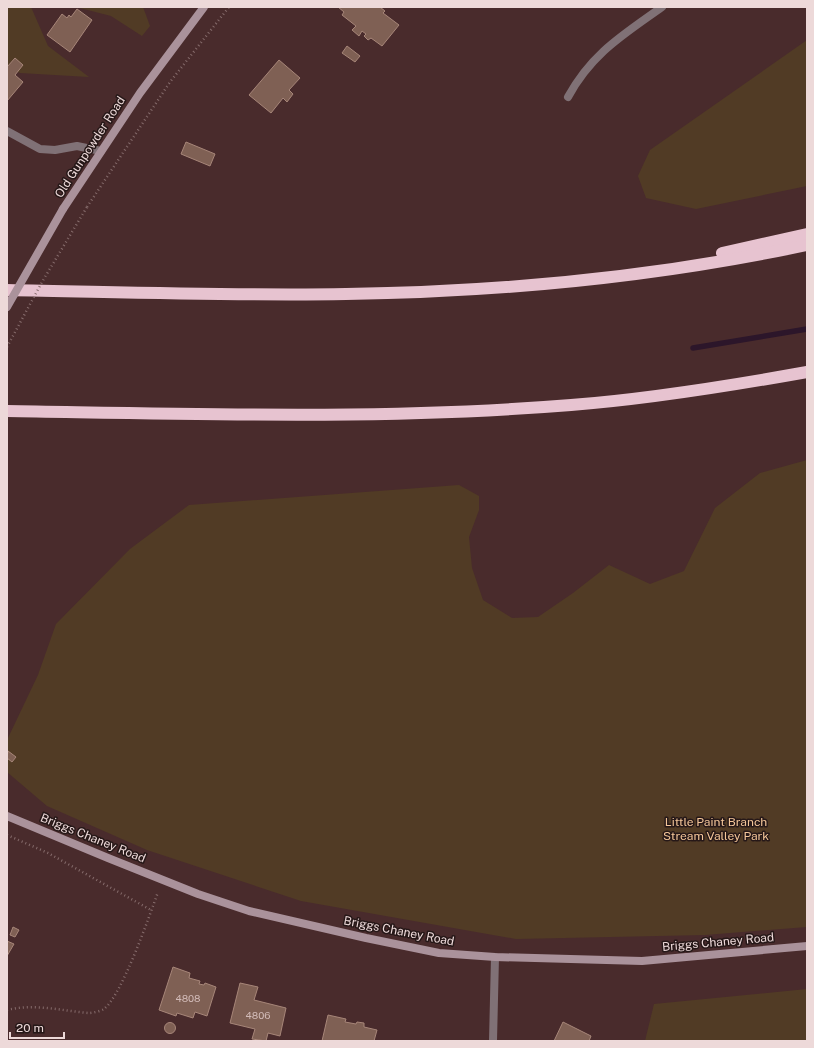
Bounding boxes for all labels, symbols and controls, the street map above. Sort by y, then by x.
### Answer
street label: Old Gunpowder Road [52,94,128,200]
street label: Briggs Chaney Road [38,810,148,866]
park label: Little Paint Branch Stream Valley Park [663,815,769,843]
street label: Briggs Chaney Road [343,913,455,949]
street label: Briggs Chaney Road [661,930,775,954]
house number: 4808 [175,992,201,1004]
house number: 4806 [246,1009,270,1021]
scale bar [10,1014,64,1040]
text: 20 m [16,1021,44,1035]

